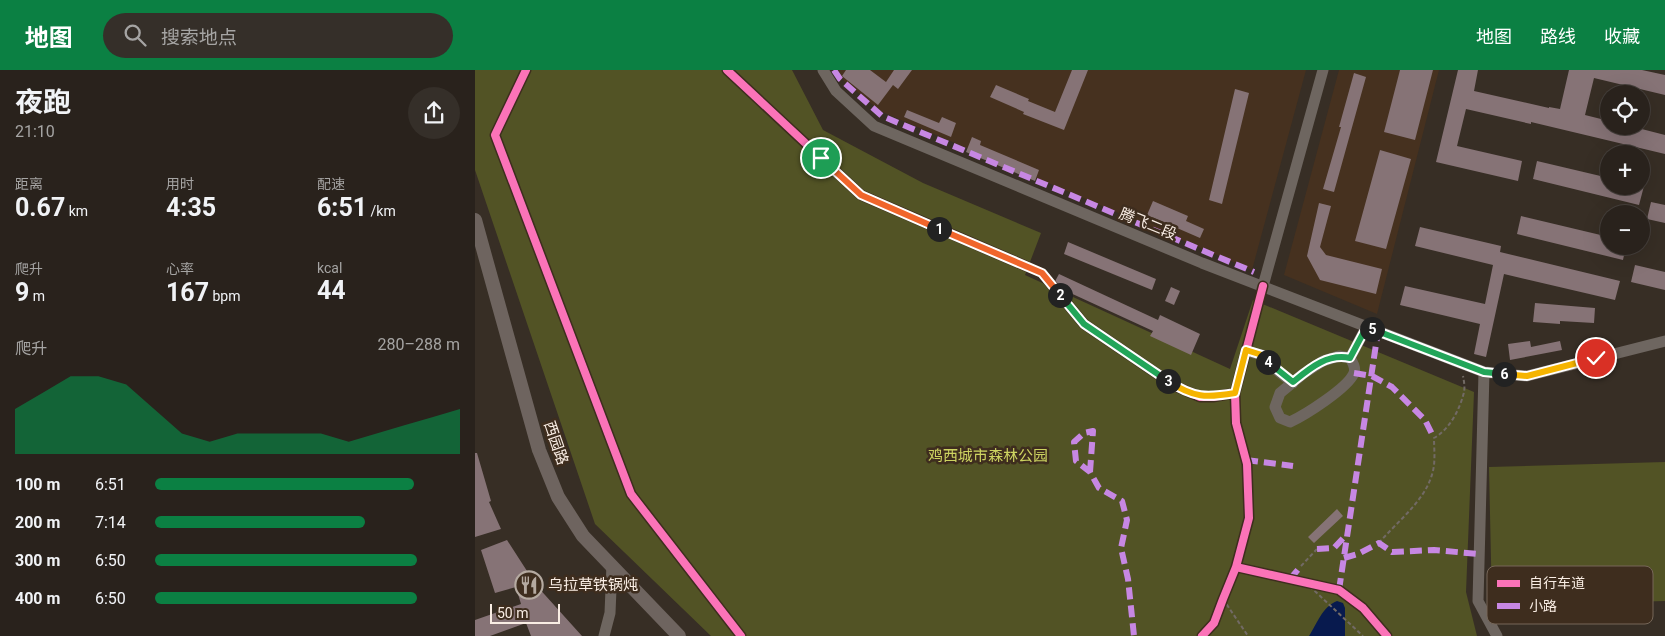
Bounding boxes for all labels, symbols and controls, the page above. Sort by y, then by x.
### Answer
search box [103,13,453,58]
icon: search [121,21,149,49]
text: 地图 [25,24,73,52]
text: 搜索地点 [161,26,237,49]
text: 地图 [1476,26,1512,47]
text: 路线 [1540,26,1576,47]
text: 收藏 [1604,26,1640,47]
map controls [1600,85,1650,255]
button: locate [1600,85,1650,135]
text: 夜跑 [15,86,71,119]
button: share [408,87,460,139]
text: 21:10 [15,122,55,141]
pin [800,137,842,179]
icon: arrive [807,144,835,172]
button: + [1600,145,1650,195]
text: 距离 [15,176,43,192]
text: 用时 [166,176,194,192]
text: 配速 [317,176,345,192]
text: 0.67 [15,193,65,222]
text: 4:35 [166,193,216,222]
text: 6:51 [317,193,367,222]
text: km [65,203,88,219]
text: /km [367,203,396,219]
street label: 腾飞二段 [1117,204,1179,244]
button: − [1600,205,1650,255]
pin: 1 [927,216,951,242]
text: 1 [935,221,944,237]
text: kcal [317,260,342,276]
text: 爬升 [15,261,43,277]
text: 心率 [166,261,194,277]
text: 44 [317,276,346,305]
text: 9 [15,278,29,307]
text: 167 [166,278,209,307]
pin: 2 [1047,282,1073,308]
text: 2 [1056,287,1065,303]
text: m [29,288,45,304]
text: bpm [209,288,241,304]
pin: 5 [1359,316,1385,342]
text: 5 [1368,321,1377,337]
text: 280–288 m [378,335,460,354]
pin [1575,337,1617,379]
text: 爬升 [15,339,47,358]
icon: check [1582,344,1610,372]
pin: 4 [1255,350,1281,374]
text: 4 [1264,354,1273,370]
pin: 6 [1491,362,1517,386]
text: 6 [1500,366,1509,382]
pin: 3 [1155,368,1181,394]
text: 3 [1164,373,1173,389]
street label: 西园路 [540,419,572,467]
park label: 鸡西城市森林公园 [928,447,1048,465]
text: 100 m [15,475,60,494]
text: 6:51 [95,475,126,494]
text: 200 m [15,513,60,532]
text: 7:14 [95,513,126,532]
text: 300 m [15,551,60,570]
text: 6:50 [95,551,126,570]
legend [1487,566,1653,624]
restaurant icon: 乌拉草铁锅炖 [514,570,544,600]
text: 自行车道 [1529,575,1585,591]
place label: 乌拉草铁锅炖 [548,576,638,594]
text: 400 m [15,589,60,608]
text: 6:50 [95,589,126,608]
text: 小路 [1529,598,1557,614]
scale bar [490,601,560,624]
text: 50 m [497,605,529,621]

